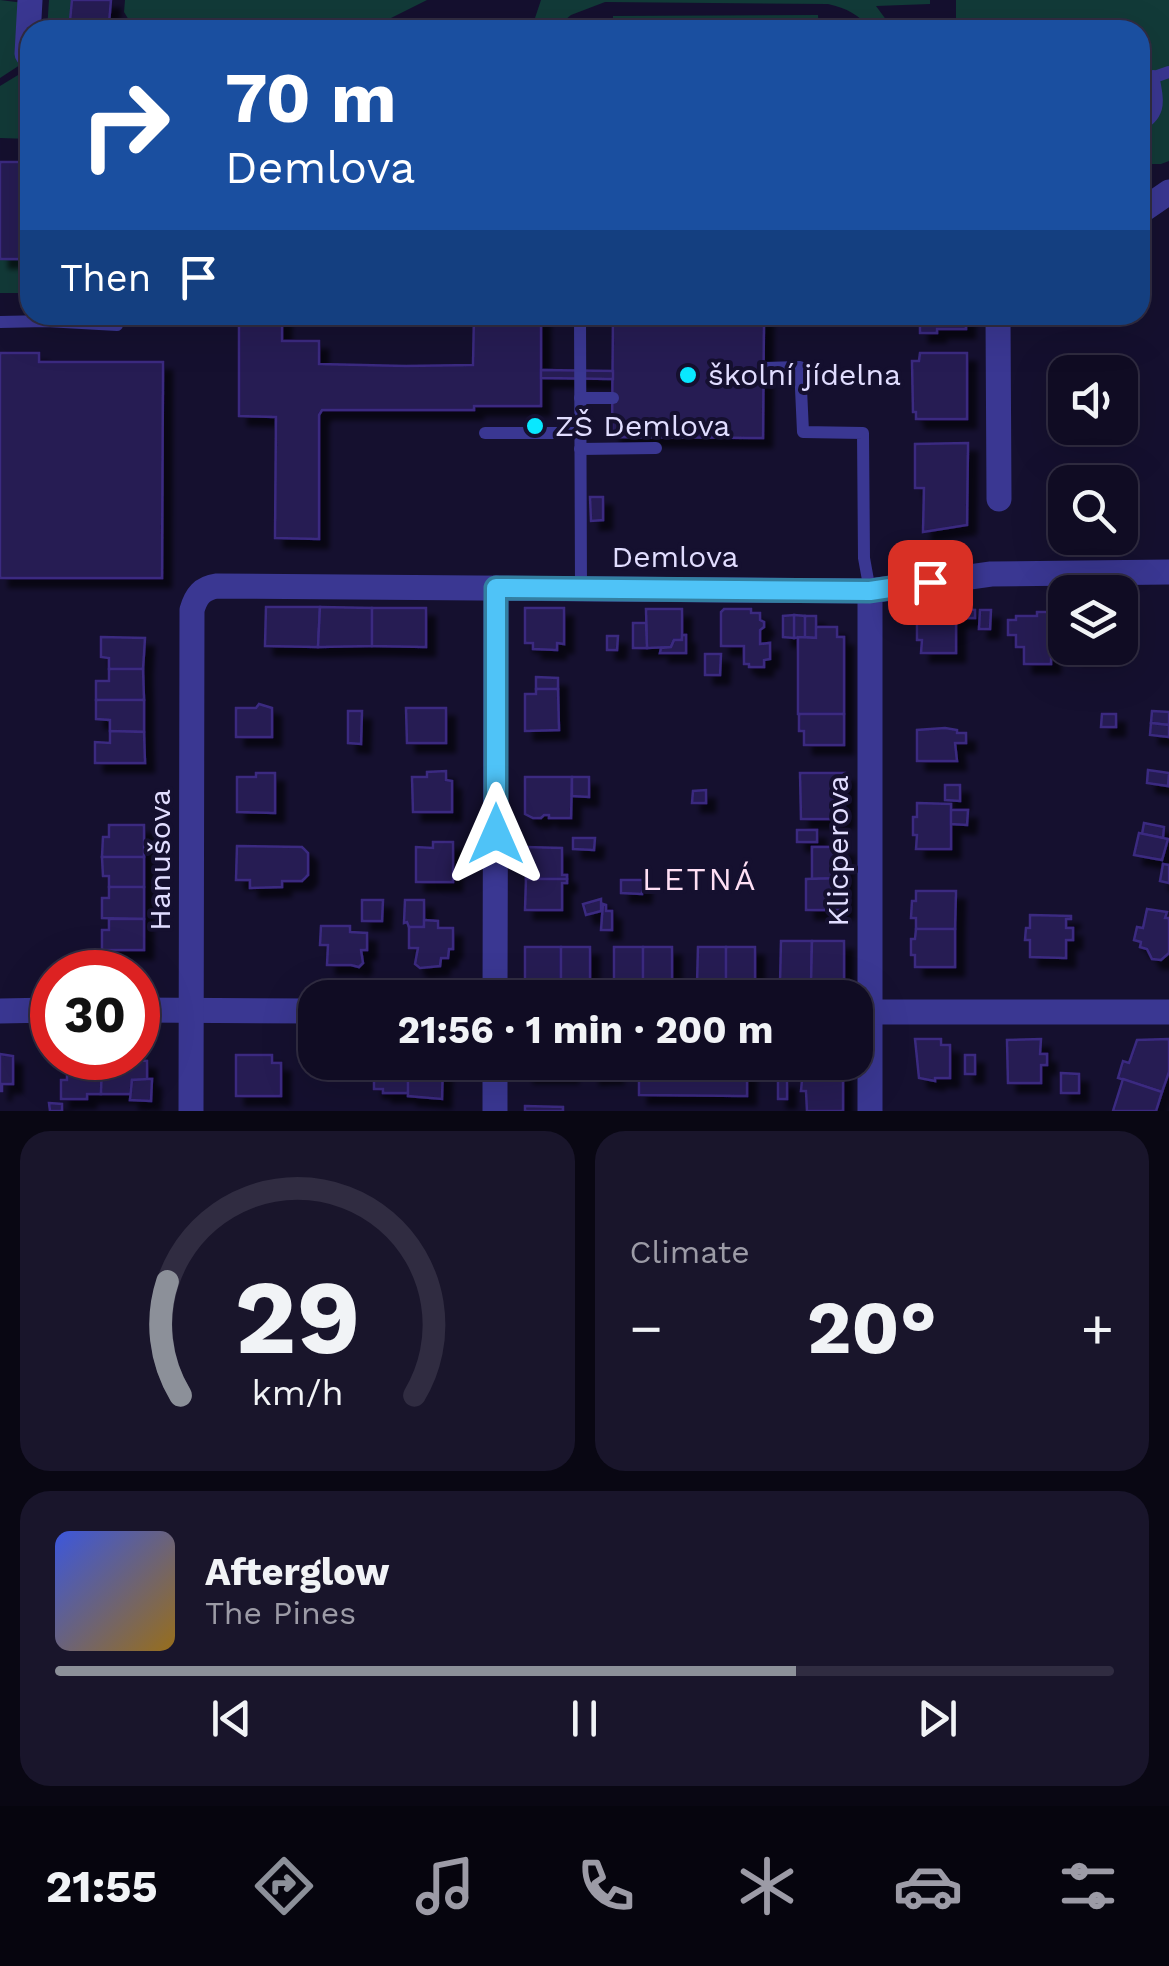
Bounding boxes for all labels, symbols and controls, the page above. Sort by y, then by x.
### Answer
text: 70 m [225,57,397,139]
icon: right [60,60,190,190]
text: Demlova [225,141,415,194]
icon: arrive [171,250,226,305]
text: Then [60,256,151,300]
map controls [1048,355,1138,665]
button: sound [1048,355,1138,445]
place label: školní jídelna [708,357,901,392]
marker: školní jídelna [677,364,699,386]
place label: ZŠ Demlova [555,408,730,443]
marker: ZŠ Demlova [524,415,546,437]
button: search [1048,465,1138,555]
street label: Demlova [612,539,738,574]
pin [888,540,973,625]
icon: arrive [903,555,958,610]
button: layers [1048,575,1138,665]
street label: Klicperova [820,775,855,927]
position arrow [444,782,548,886]
street label: Hanušova [142,789,177,931]
district label: LETNÁ [642,860,758,898]
speed limit sign: 30 [30,950,160,1080]
text: 21:56 · 1 min · 200 m [398,1008,773,1052]
text: Climate [630,1233,750,1271]
text: 29 [234,1256,360,1378]
text: 20° [807,1283,937,1371]
text: − [630,1296,663,1360]
text: + [1081,1296,1114,1360]
text: km/h [251,1372,343,1414]
text: Afterglow [205,1550,390,1594]
text: The Pines [205,1594,356,1632]
icon: previous [204,1691,259,1746]
icon: pause [557,1691,612,1746]
icon: next [910,1691,965,1746]
icon: directions [249,1851,319,1921]
icon: music [410,1851,480,1921]
icon: phone [571,1851,641,1921]
icon: climate [732,1851,802,1921]
icon: car [893,1851,963,1921]
icon: filters [1053,1851,1123,1921]
text: 21:55 [45,1860,158,1913]

